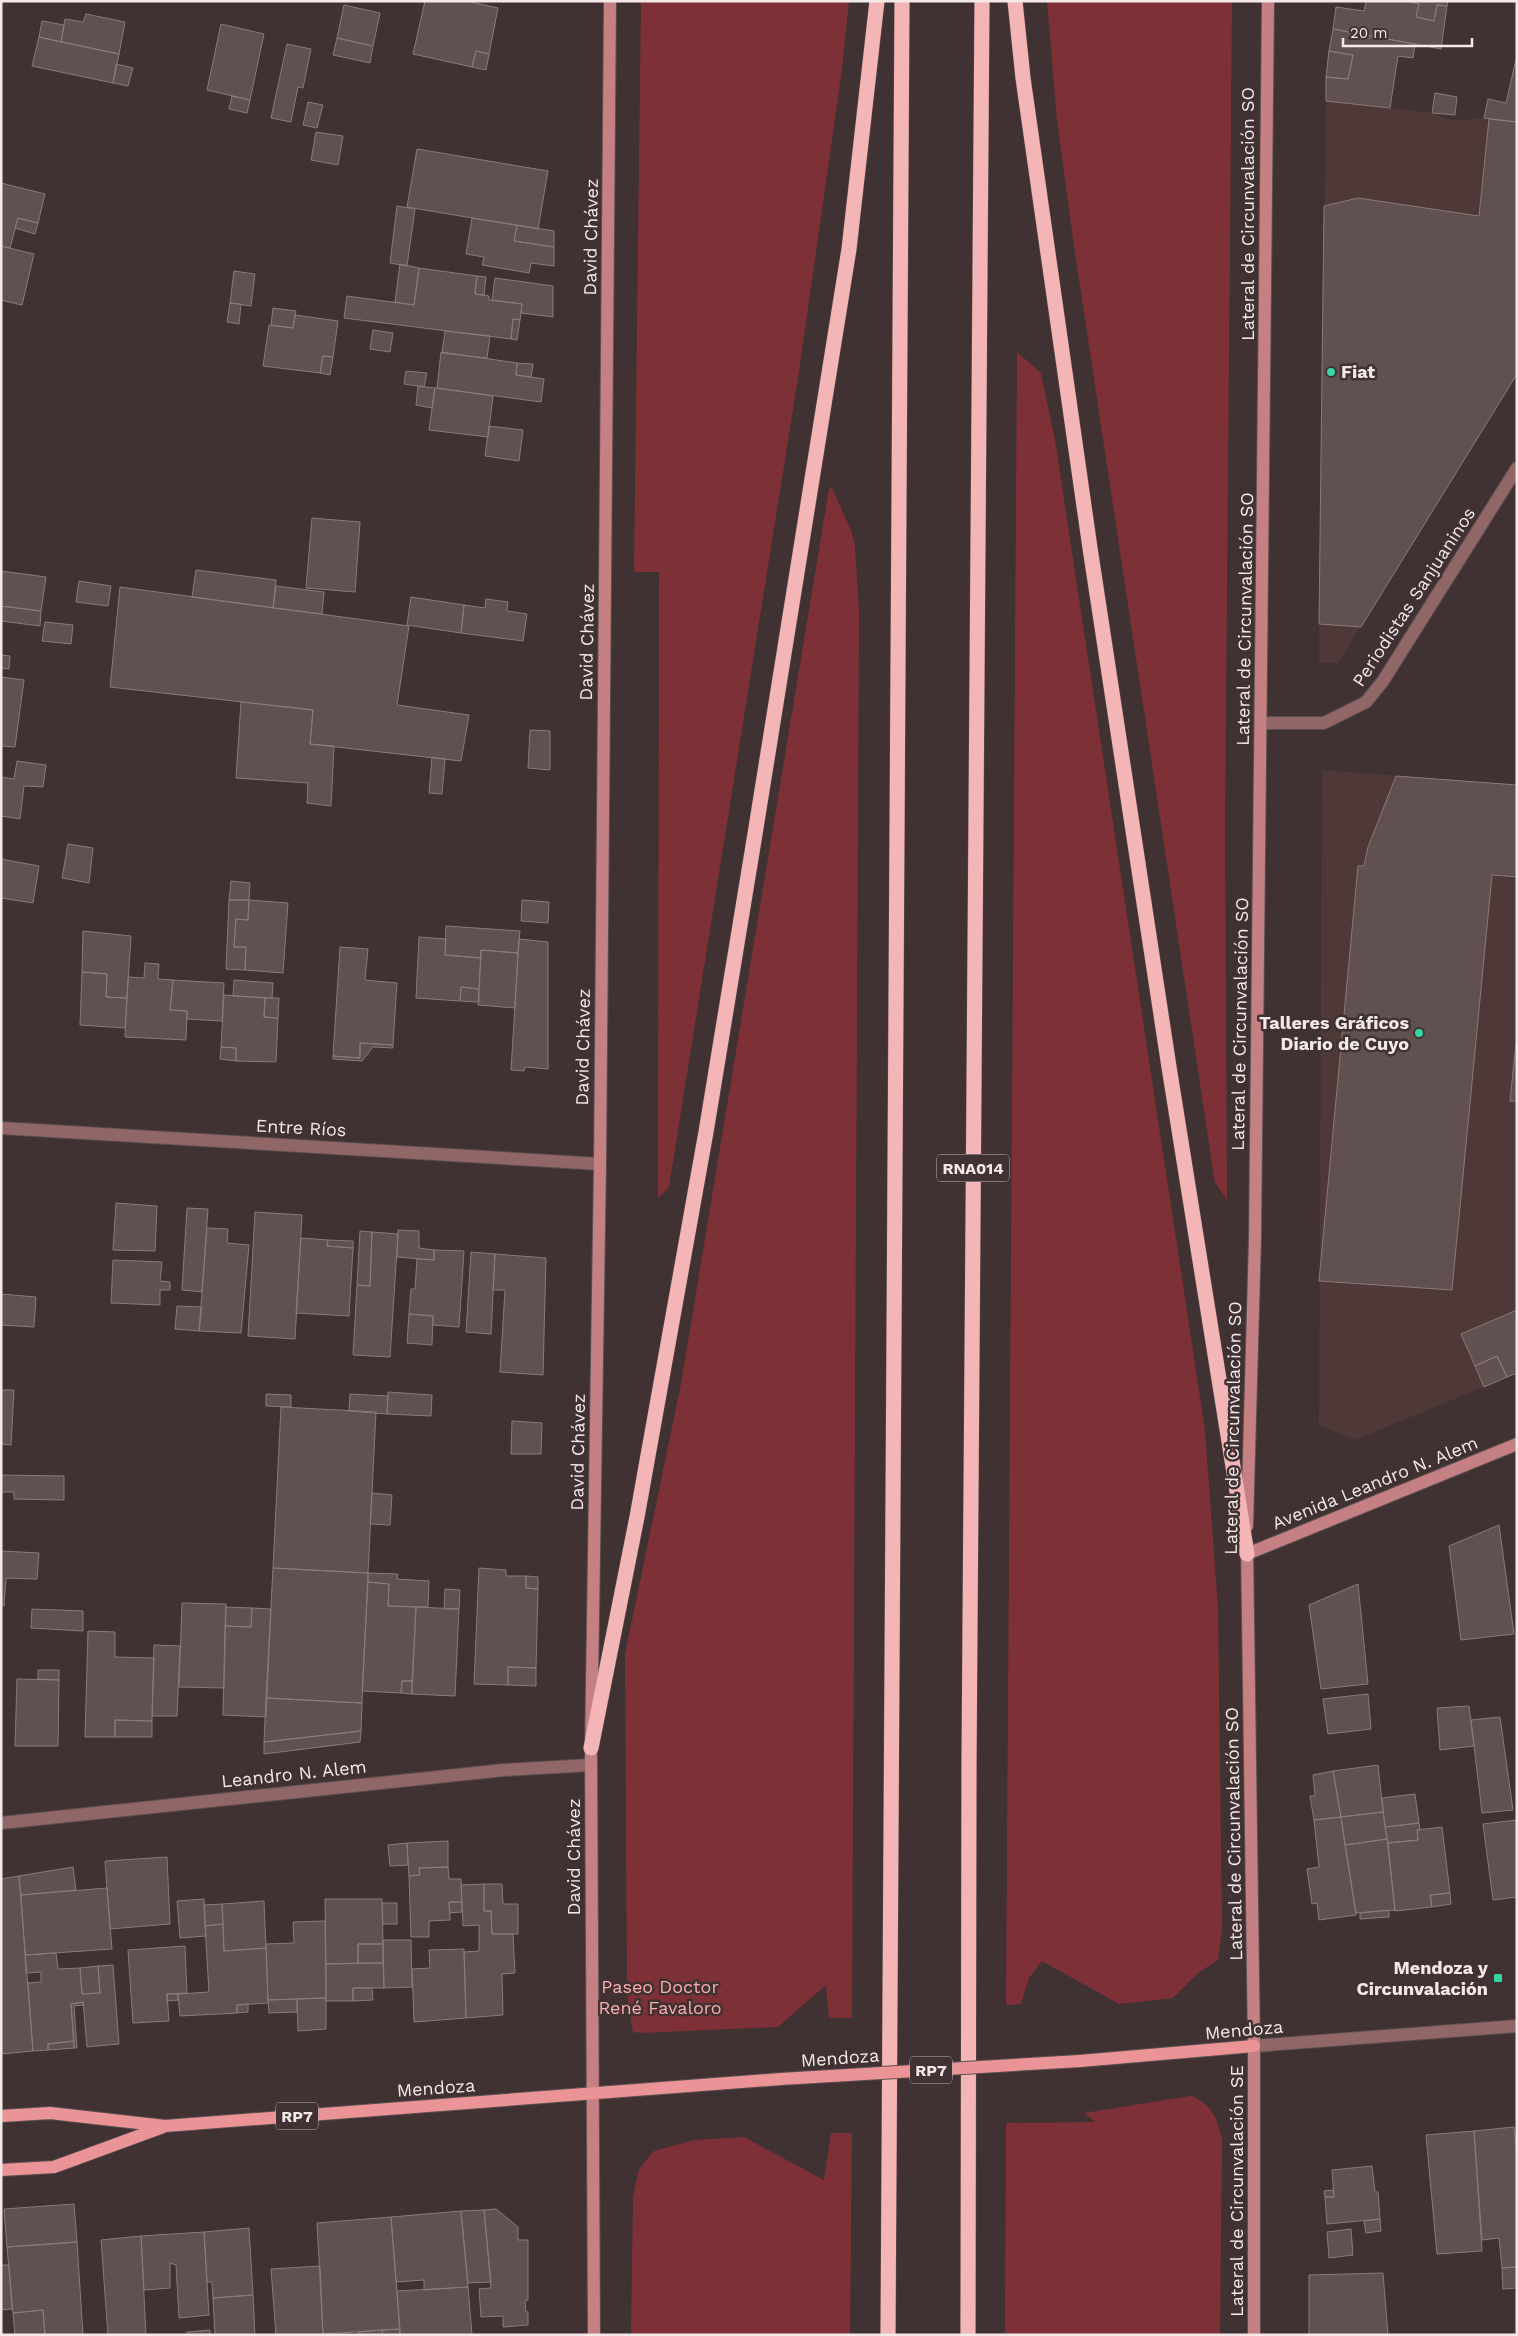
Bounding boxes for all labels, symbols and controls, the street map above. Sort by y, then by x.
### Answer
scale bar [1343,15,1472,47]
text: 20 m [1350,24,1388,42]
street label: Lateral de Circunvalación SO [1237,87,1258,341]
street label: David Chávez [579,178,602,296]
place label: Fiat [1341,361,1375,382]
marker: Fiat [1325,366,1337,378]
street label: Lateral de Circunvalación SO [1232,492,1257,746]
street label: Periodistas Sanjuaninos [1348,503,1479,690]
street label: David Chávez [575,583,598,701]
street label: Lateral de Circunvalación SO [1227,897,1252,1151]
street label: David Chávez [571,988,594,1106]
place label: Talleres Gráficos Diario de Cuyo [1259,1012,1409,1054]
marker: Talleres Gráficos Diario de Cuyo [1413,1027,1425,1039]
street label: Entre Ríos [255,1115,347,1140]
road number: RNA014 [937,1154,1009,1182]
street label: Lateral de Circunvalación SO [1220,1301,1245,1555]
street label: David Chávez [566,1393,589,1511]
street label: Avenida Leandro N. Alem [1269,1432,1481,1533]
street label: Lateral de Circunvalación SO [1221,1707,1246,1961]
street label: Leandro N. Alem [220,1755,368,1792]
street label: David Chávez [563,1798,584,1916]
place label: Mendoza y Circunvalación [1356,1957,1489,1999]
marker: Mendoza y Circunvalación [1492,1972,1504,1984]
park label: Paseo Doctor René Favaloro [598,1976,722,2018]
street label: Mendoza [1204,2016,1284,2043]
street label: Mendoza [800,2044,880,2071]
road number: RP7 [910,2056,952,2084]
street label: Lateral de Circunvalación SE [1226,2065,1247,2317]
street label: Mendoza [396,2074,476,2101]
road number: RP7 [276,2102,318,2130]

